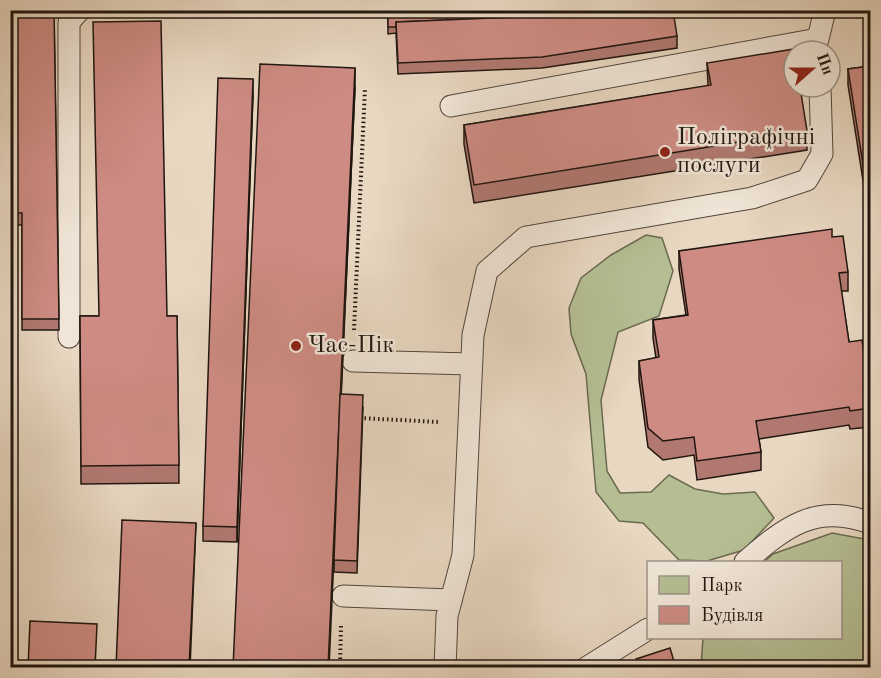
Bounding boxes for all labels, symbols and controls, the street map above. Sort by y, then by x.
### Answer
north arrow [782,39,842,99]
text: Пн [813,51,836,78]
place label: Поліграфічні послуги [677,126,815,178]
marker: Поліграфічні послуги [658,145,672,159]
place label: Час-Пік [308,334,394,358]
marker: Час-Пік [289,339,303,353]
legend [647,561,842,639]
text: Парк [701,577,742,595]
text: Будівля [701,607,763,625]

